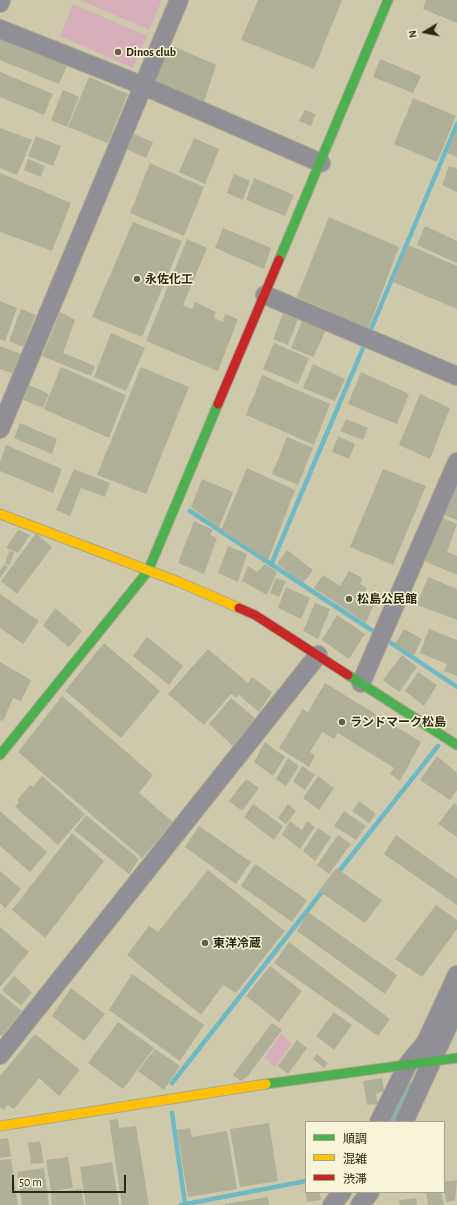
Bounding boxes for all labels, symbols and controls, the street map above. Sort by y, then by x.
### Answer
north arrow [405,12,445,52]
text: N [407,29,419,39]
place label: Dinos club [126,45,176,59]
marker: Dinos club [113,47,123,57]
place label: 永佐化工 [145,272,193,286]
marker: 永佐化工 [132,274,142,284]
place label: 松島公民館 [357,592,417,606]
marker: 松島公民館 [344,594,354,604]
place label: ランドマーク松島 [350,715,446,729]
marker: ランドマーク松島 [337,717,347,727]
place label: 東洋冷蔵 [213,936,261,950]
marker: 東洋冷蔵 [200,938,210,948]
legend [305,1121,445,1193]
text: 順調 [343,1133,367,1145]
text: 混雑 [343,1153,367,1165]
scale bar [14,1167,128,1193]
text: 渋滞 [343,1173,367,1185]
text: 50 m [19,1176,42,1188]

